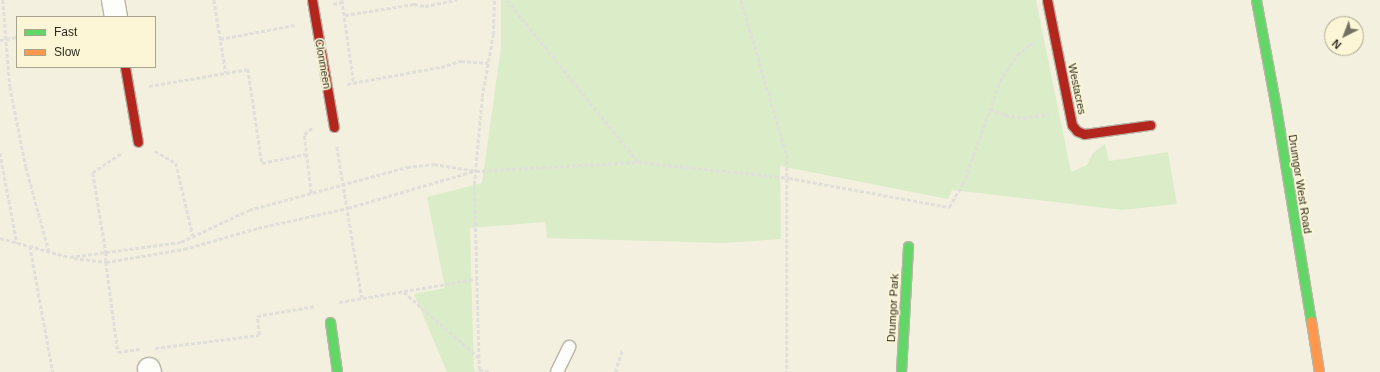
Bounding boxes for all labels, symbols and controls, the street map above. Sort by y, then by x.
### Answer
legend [16,16,156,68]
north arrow [1324,16,1364,56]
text: Fast [54,25,77,39]
text: N [1330,37,1344,51]
street label: Clonmeen [312,38,334,90]
text: Slow [54,45,80,59]
street label: Westacres [1065,62,1089,116]
street label: Drumgor West Road [1286,134,1314,234]
street label: Drumgor Park [885,273,901,343]

